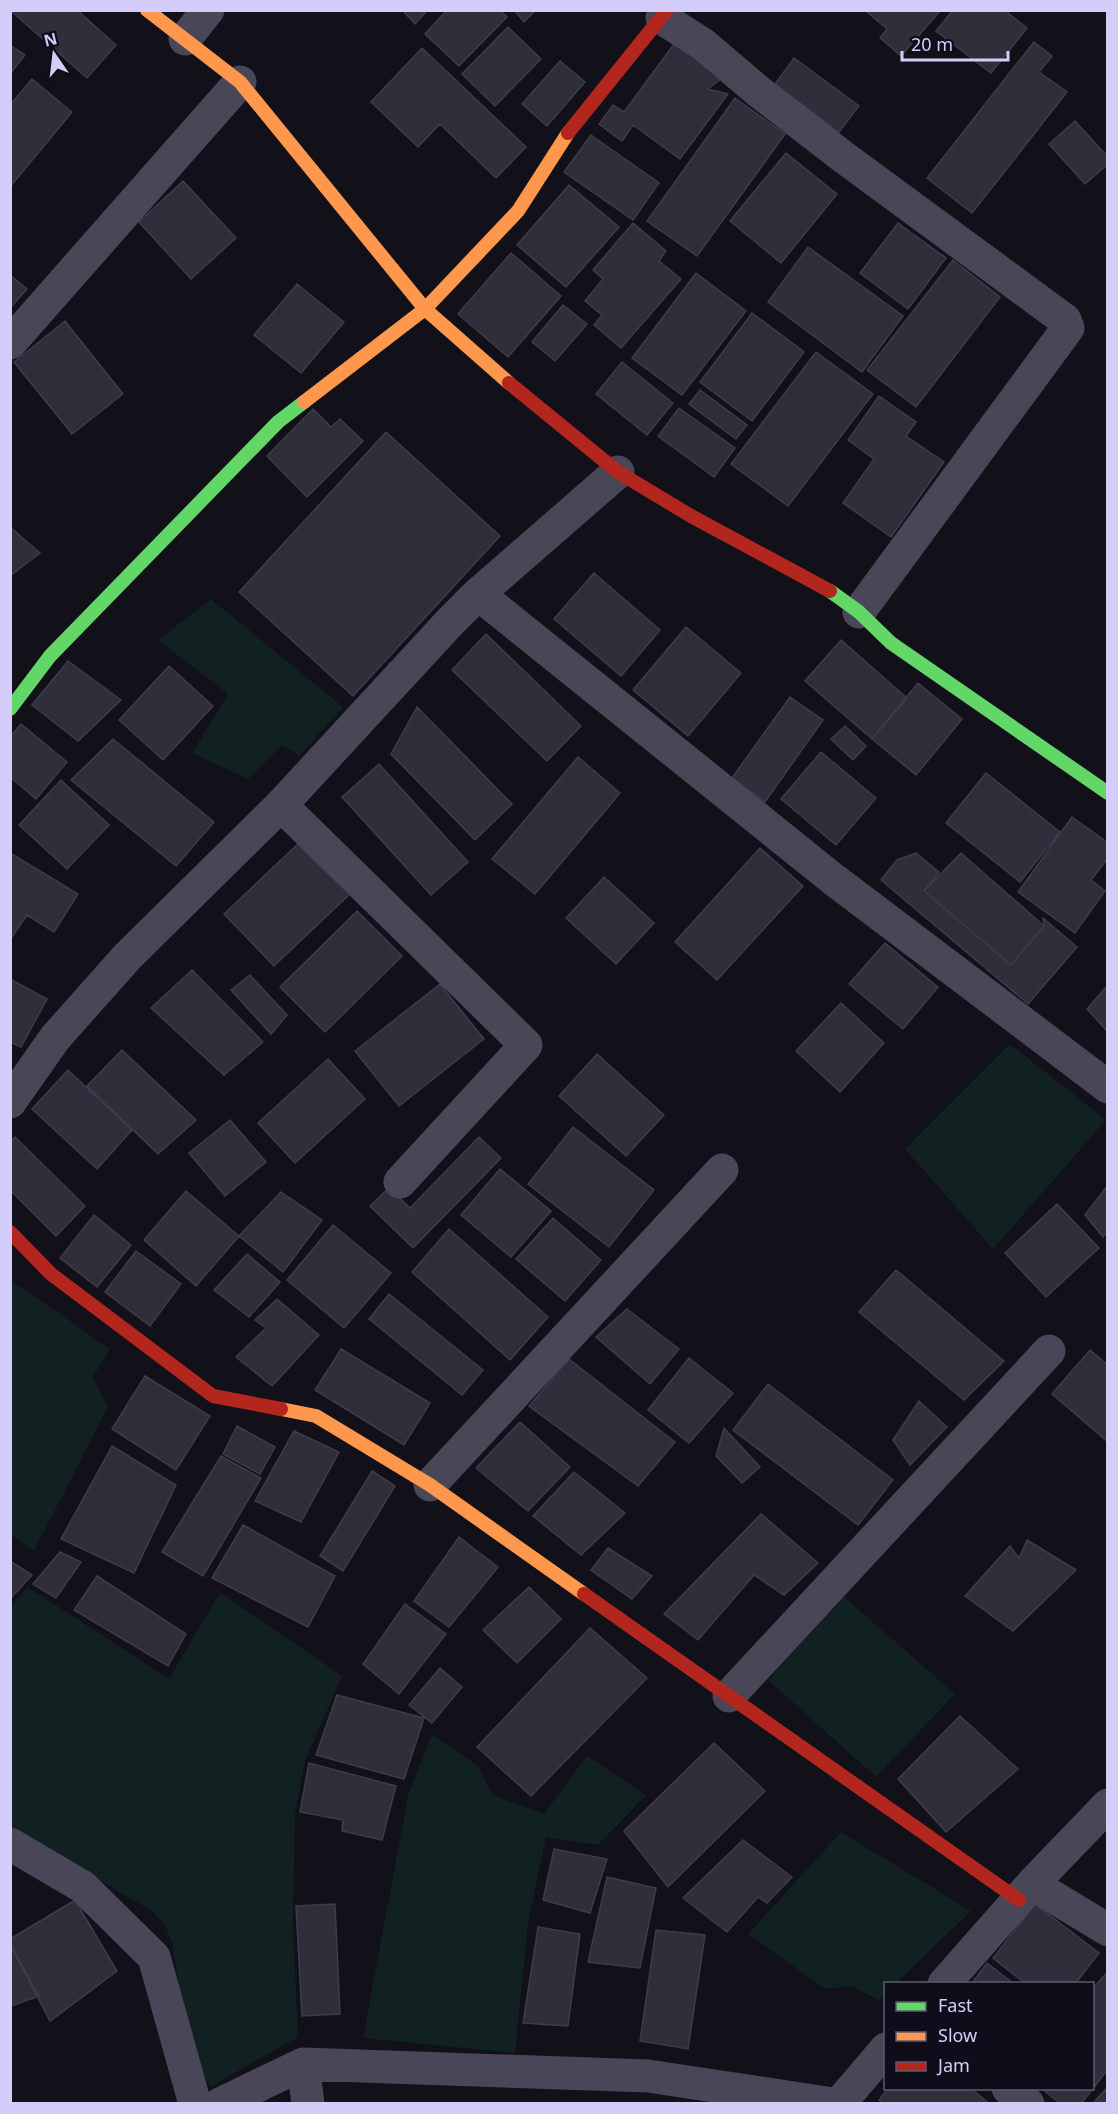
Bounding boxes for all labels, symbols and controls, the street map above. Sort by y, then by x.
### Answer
north arrow [24,24,84,84]
scale bar [902,24,1008,62]
text: N [41,27,59,52]
text: 20 m [911,32,953,56]
legend [884,1982,1094,2090]
text: Fast [938,1993,973,2017]
text: Slow [938,2023,977,2047]
text: Jam [936,2053,970,2077]

